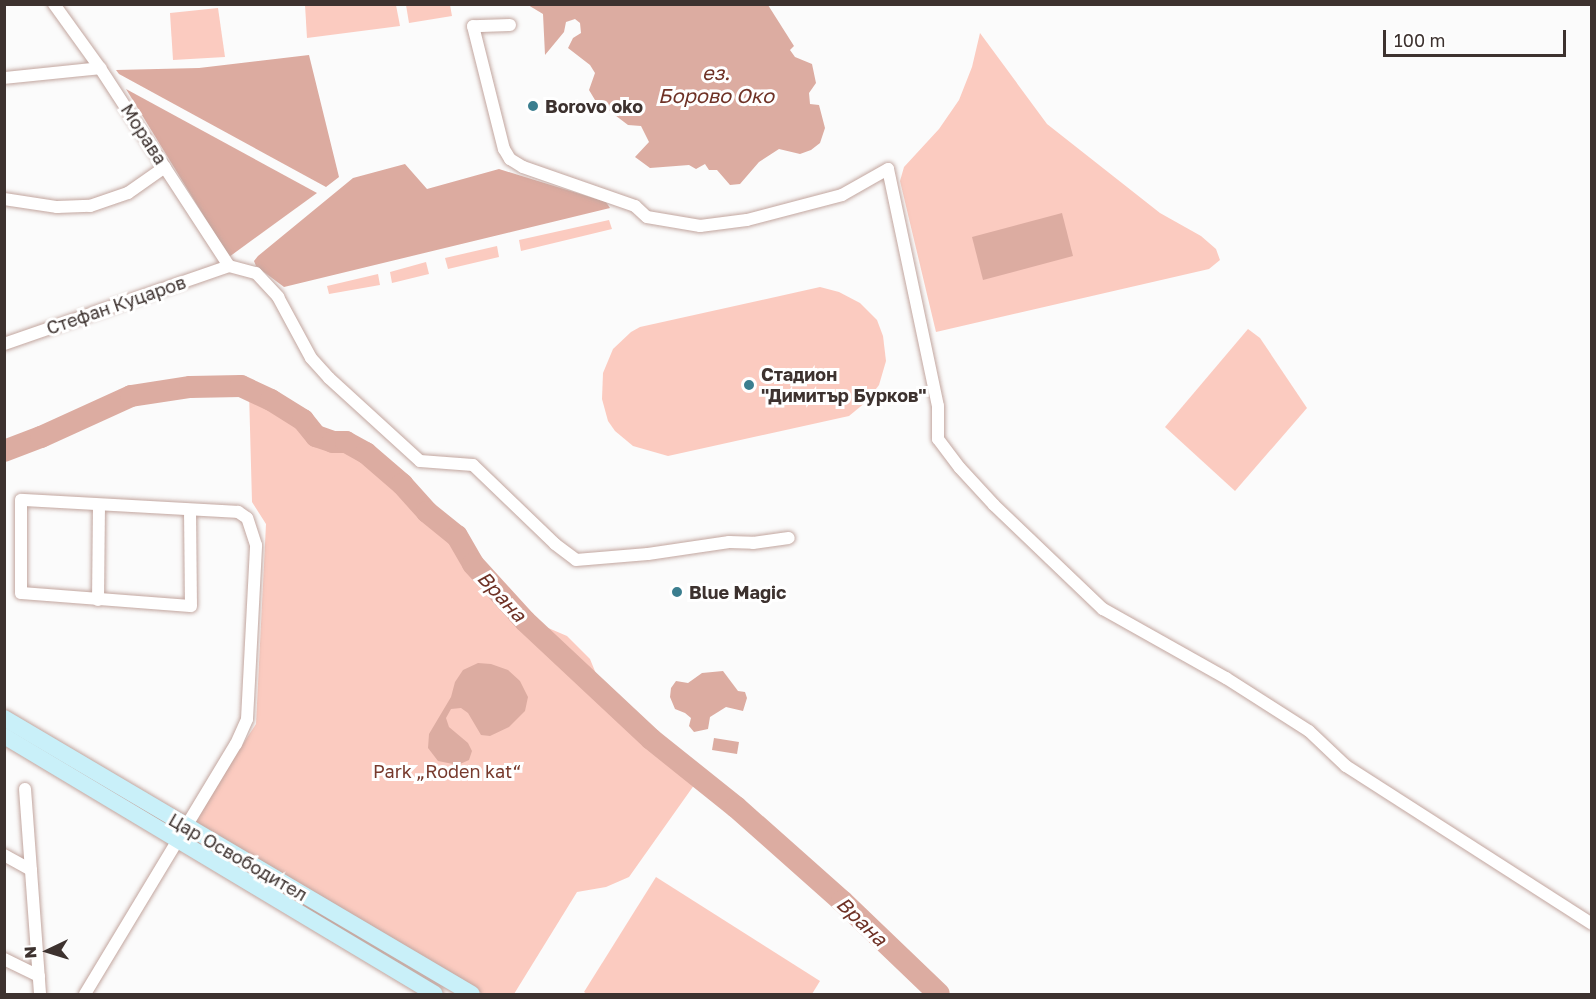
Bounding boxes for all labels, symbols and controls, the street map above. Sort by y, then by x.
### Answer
scale bar [1386,18,1569,56]
text: 100 m [1394,29,1445,51]
water label: ез. Борово Око [658,61,774,108]
place label: Borovo oko [545,95,643,117]
marker: Borovo oko [526,99,540,113]
street label: Морава [116,100,172,168]
street label: Стефан Куцаров [44,271,188,339]
place label: Стадион "Димитър Бурков" [761,364,927,406]
marker: Стадион "Димитър Бурков" [742,378,756,392]
water label: Врана [473,566,531,626]
place label: Blue Magic [689,581,786,603]
marker: Blue Magic [670,585,684,599]
park label: Park „Roden kat“ [373,760,521,782]
street label: Цар Освободител [165,809,311,905]
water label: Врана [832,891,892,951]
north arrow [18,921,78,981]
text: N [20,945,40,959]

